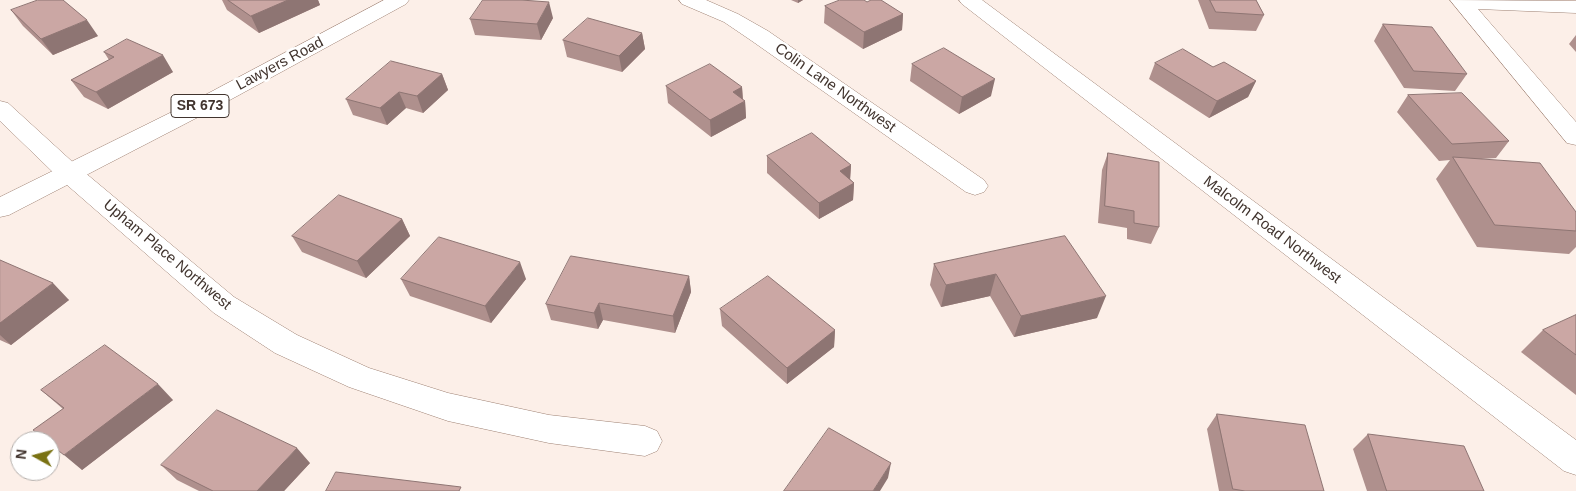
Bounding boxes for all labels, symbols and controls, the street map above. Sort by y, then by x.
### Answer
street label: Lawyers Road [233,34,327,94]
street label: Colin Lane Northwest [771,39,899,137]
road number: SR 673 [171,94,229,118]
street label: Malcolm Road Northwest [1200,172,1344,288]
street label: Upham Place Northwest [99,196,235,314]
north arrow [10,431,60,481]
text: N [13,448,30,460]

